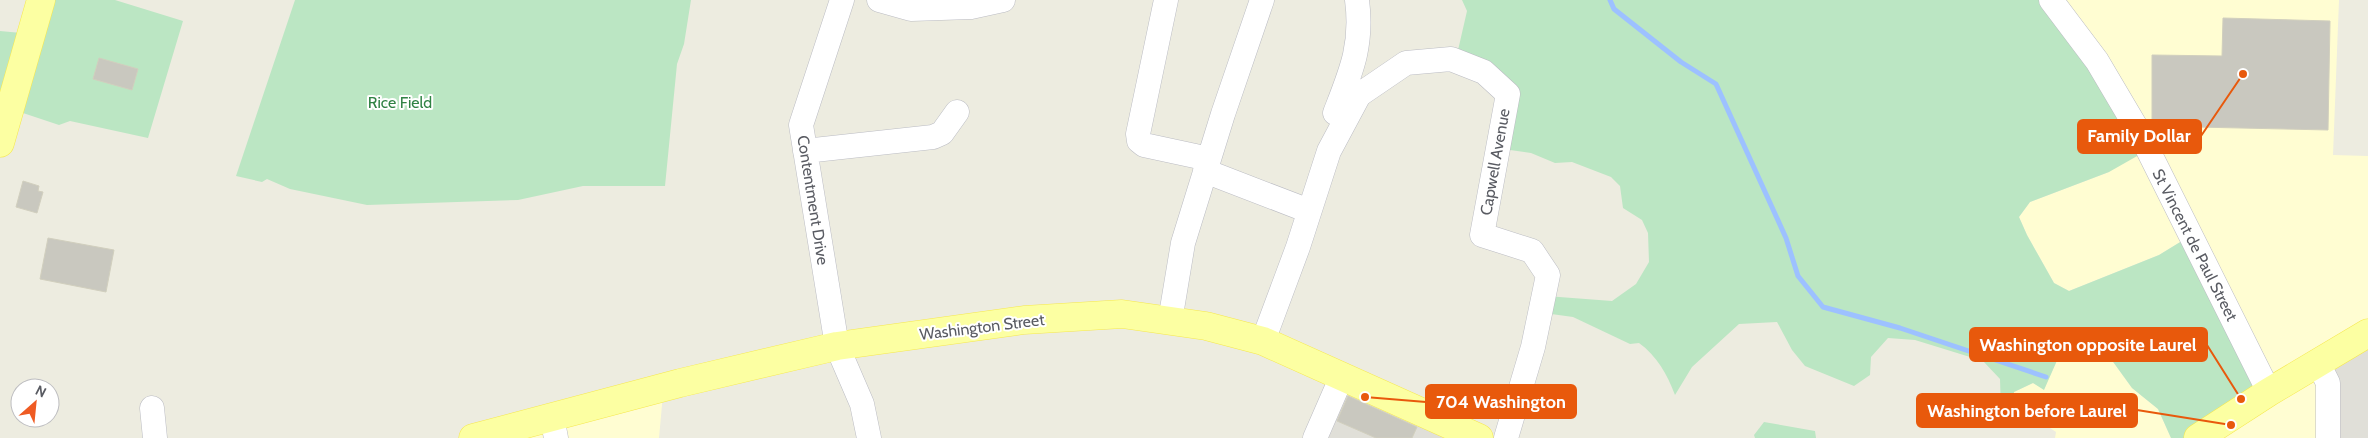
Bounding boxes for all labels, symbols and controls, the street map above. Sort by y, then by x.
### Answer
park label: Rice Field [368,93,432,112]
street label: Capwell Avenue [1476,107,1514,217]
callout: Family Dollar [2078,120,2201,153]
text: Family Dollar [2087,125,2191,147]
street label: Contentment Drive [793,134,833,266]
street label: St Vincent de Paul Street [2148,166,2242,325]
street label: Washington Street [919,310,1046,344]
callout: Washington opposite Laurel [1970,328,2207,361]
text: Washington opposite Laurel [1979,334,2197,356]
north arrow [10,378,60,428]
text: N [32,381,49,402]
callout: 704 Washington [1426,385,1576,418]
text: 704 Washington [1436,391,1566,413]
callout: Washington before Laurel [1917,394,2137,427]
text: Washington before Laurel [1927,400,2127,422]

